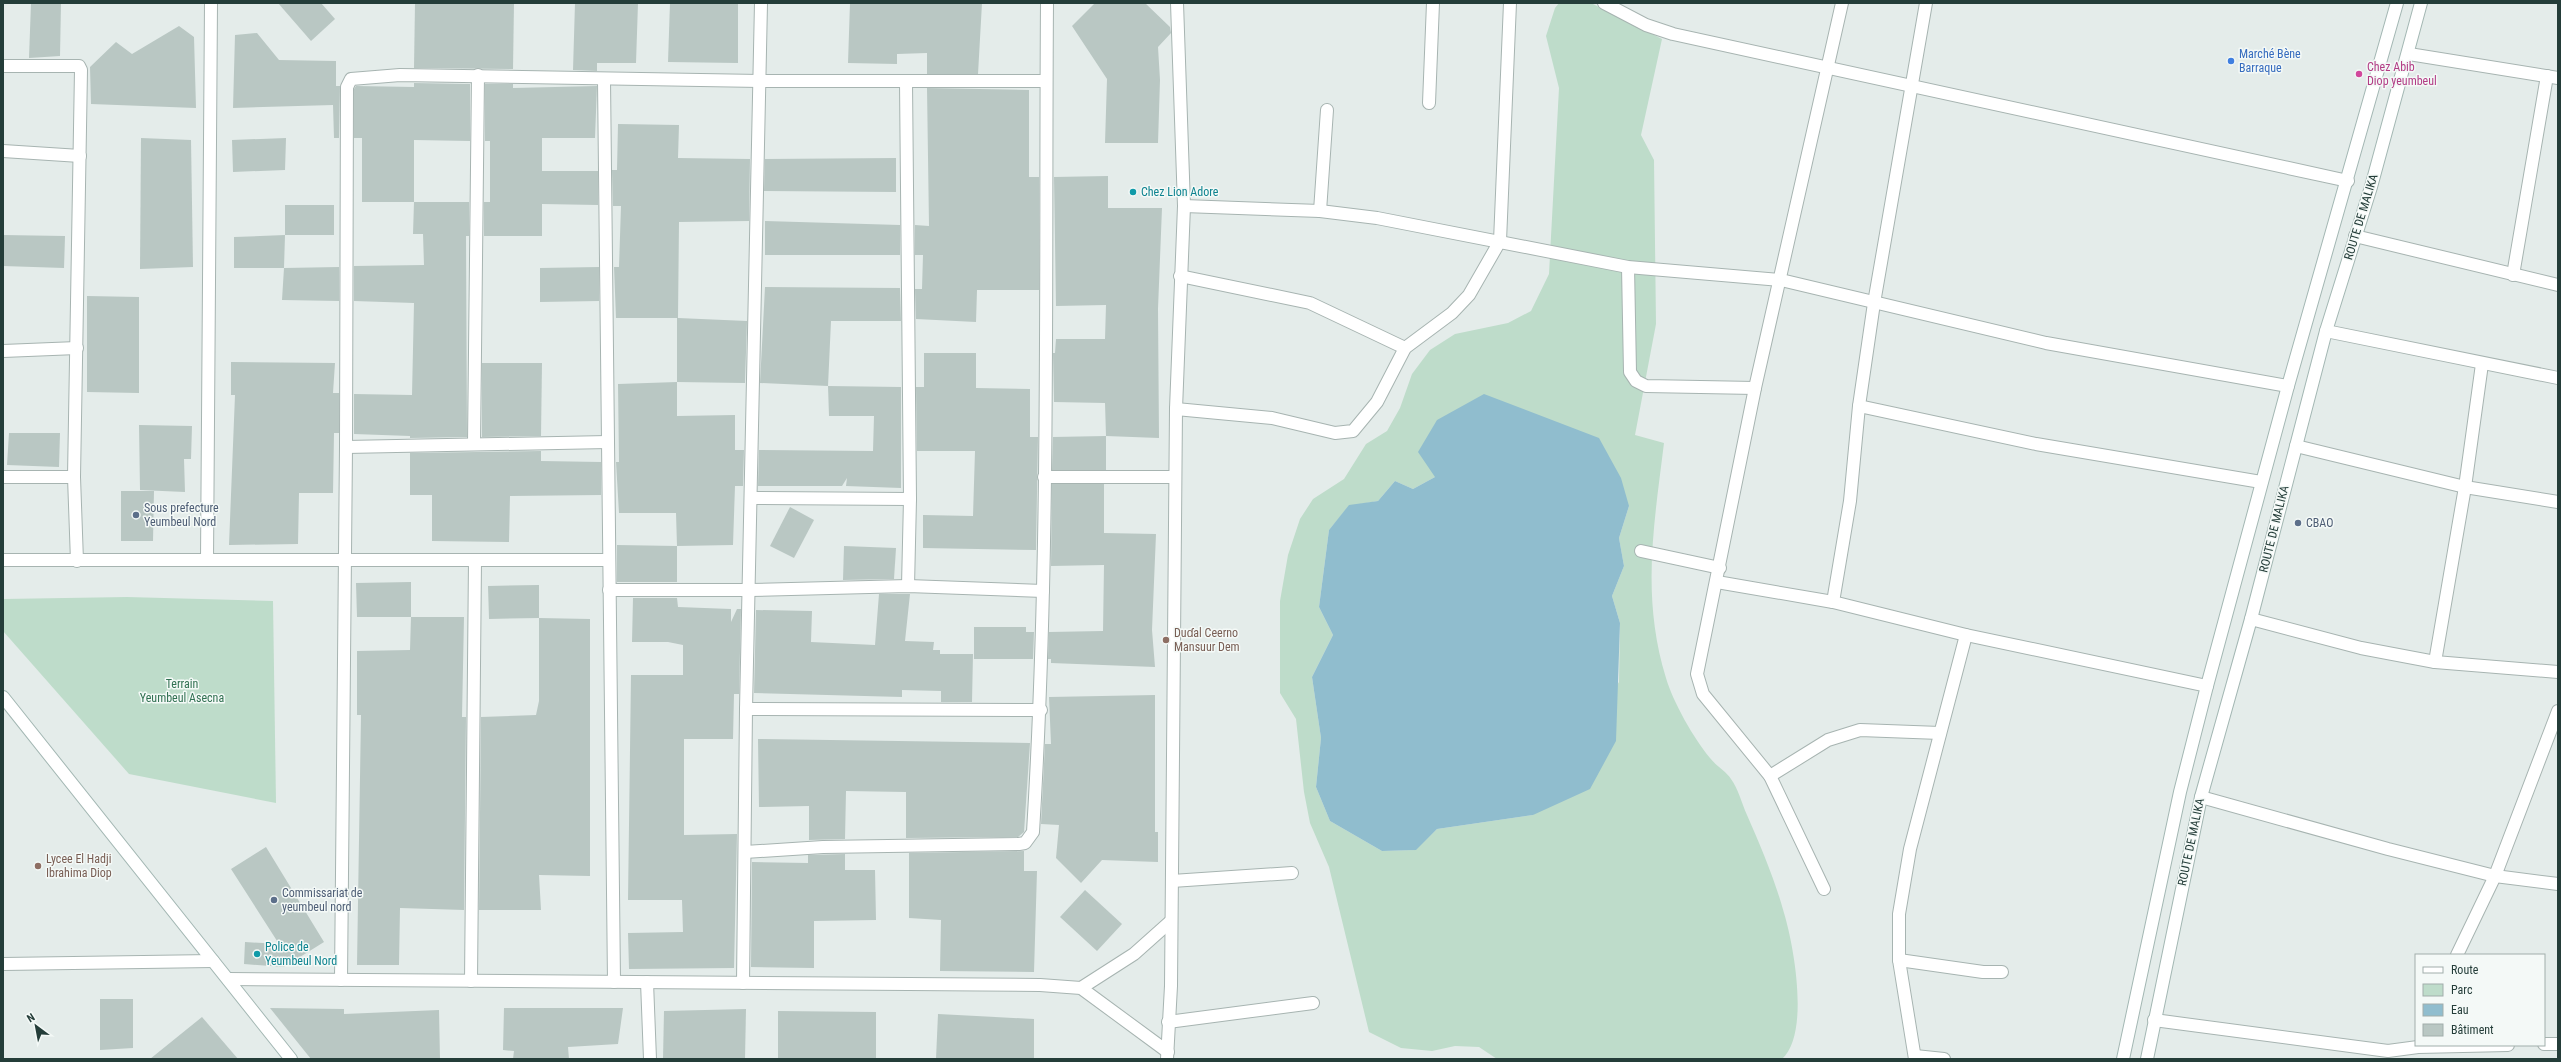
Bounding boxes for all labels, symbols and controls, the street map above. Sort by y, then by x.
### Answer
place label: Marché Bène Barraque [2239,47,2301,75]
marker: Marché Bène Barraque [2226,56,2236,66]
place label: Chez Abib Diop yeumbeul [2367,60,2437,88]
marker: Chez Abib Diop yeumbeul [2354,69,2364,79]
street label: ROUTE DE MALIKA [2341,172,2381,262]
place label: Chez Lion Adore [1141,185,1219,199]
marker: Chez Lion Adore [1128,187,1138,197]
street label: ROUTE DE MALIKA [2256,484,2292,574]
place label: Sous prefecture Yeumbeul Nord [144,501,219,529]
marker: Sous prefecture Yeumbeul Nord [131,510,141,520]
place label: CBAO [2306,516,2333,530]
marker: CBAO [2293,518,2303,528]
place label: Duɗal Ceerno Mansuur Dem [1174,626,1240,654]
marker: Duɗal Ceerno Mansuur Dem [1161,635,1171,645]
park label: Terrain Yeumbeul Asecna [140,677,224,705]
street label: ROUTE DE MALIKA [2175,797,2207,887]
place label: Lycee El Hadji Ibrahima Diop [46,852,112,880]
marker: Lycee El Hadji Ibrahima Diop [33,861,43,871]
place label: Commissariat de yeumbeul nord [282,886,363,914]
marker: Commissariat de yeumbeul nord [269,895,279,905]
place label: Police de Yeumbeul Nord [265,940,337,968]
marker: Police de Yeumbeul Nord [252,949,262,959]
legend [2415,954,2545,1046]
text: Route [2451,963,2479,977]
text: Parc [2451,983,2473,997]
text: Eau [2451,1003,2469,1017]
north arrow [16,1006,56,1046]
text: N [25,1011,37,1025]
text: Bâtiment [2451,1023,2494,1037]

